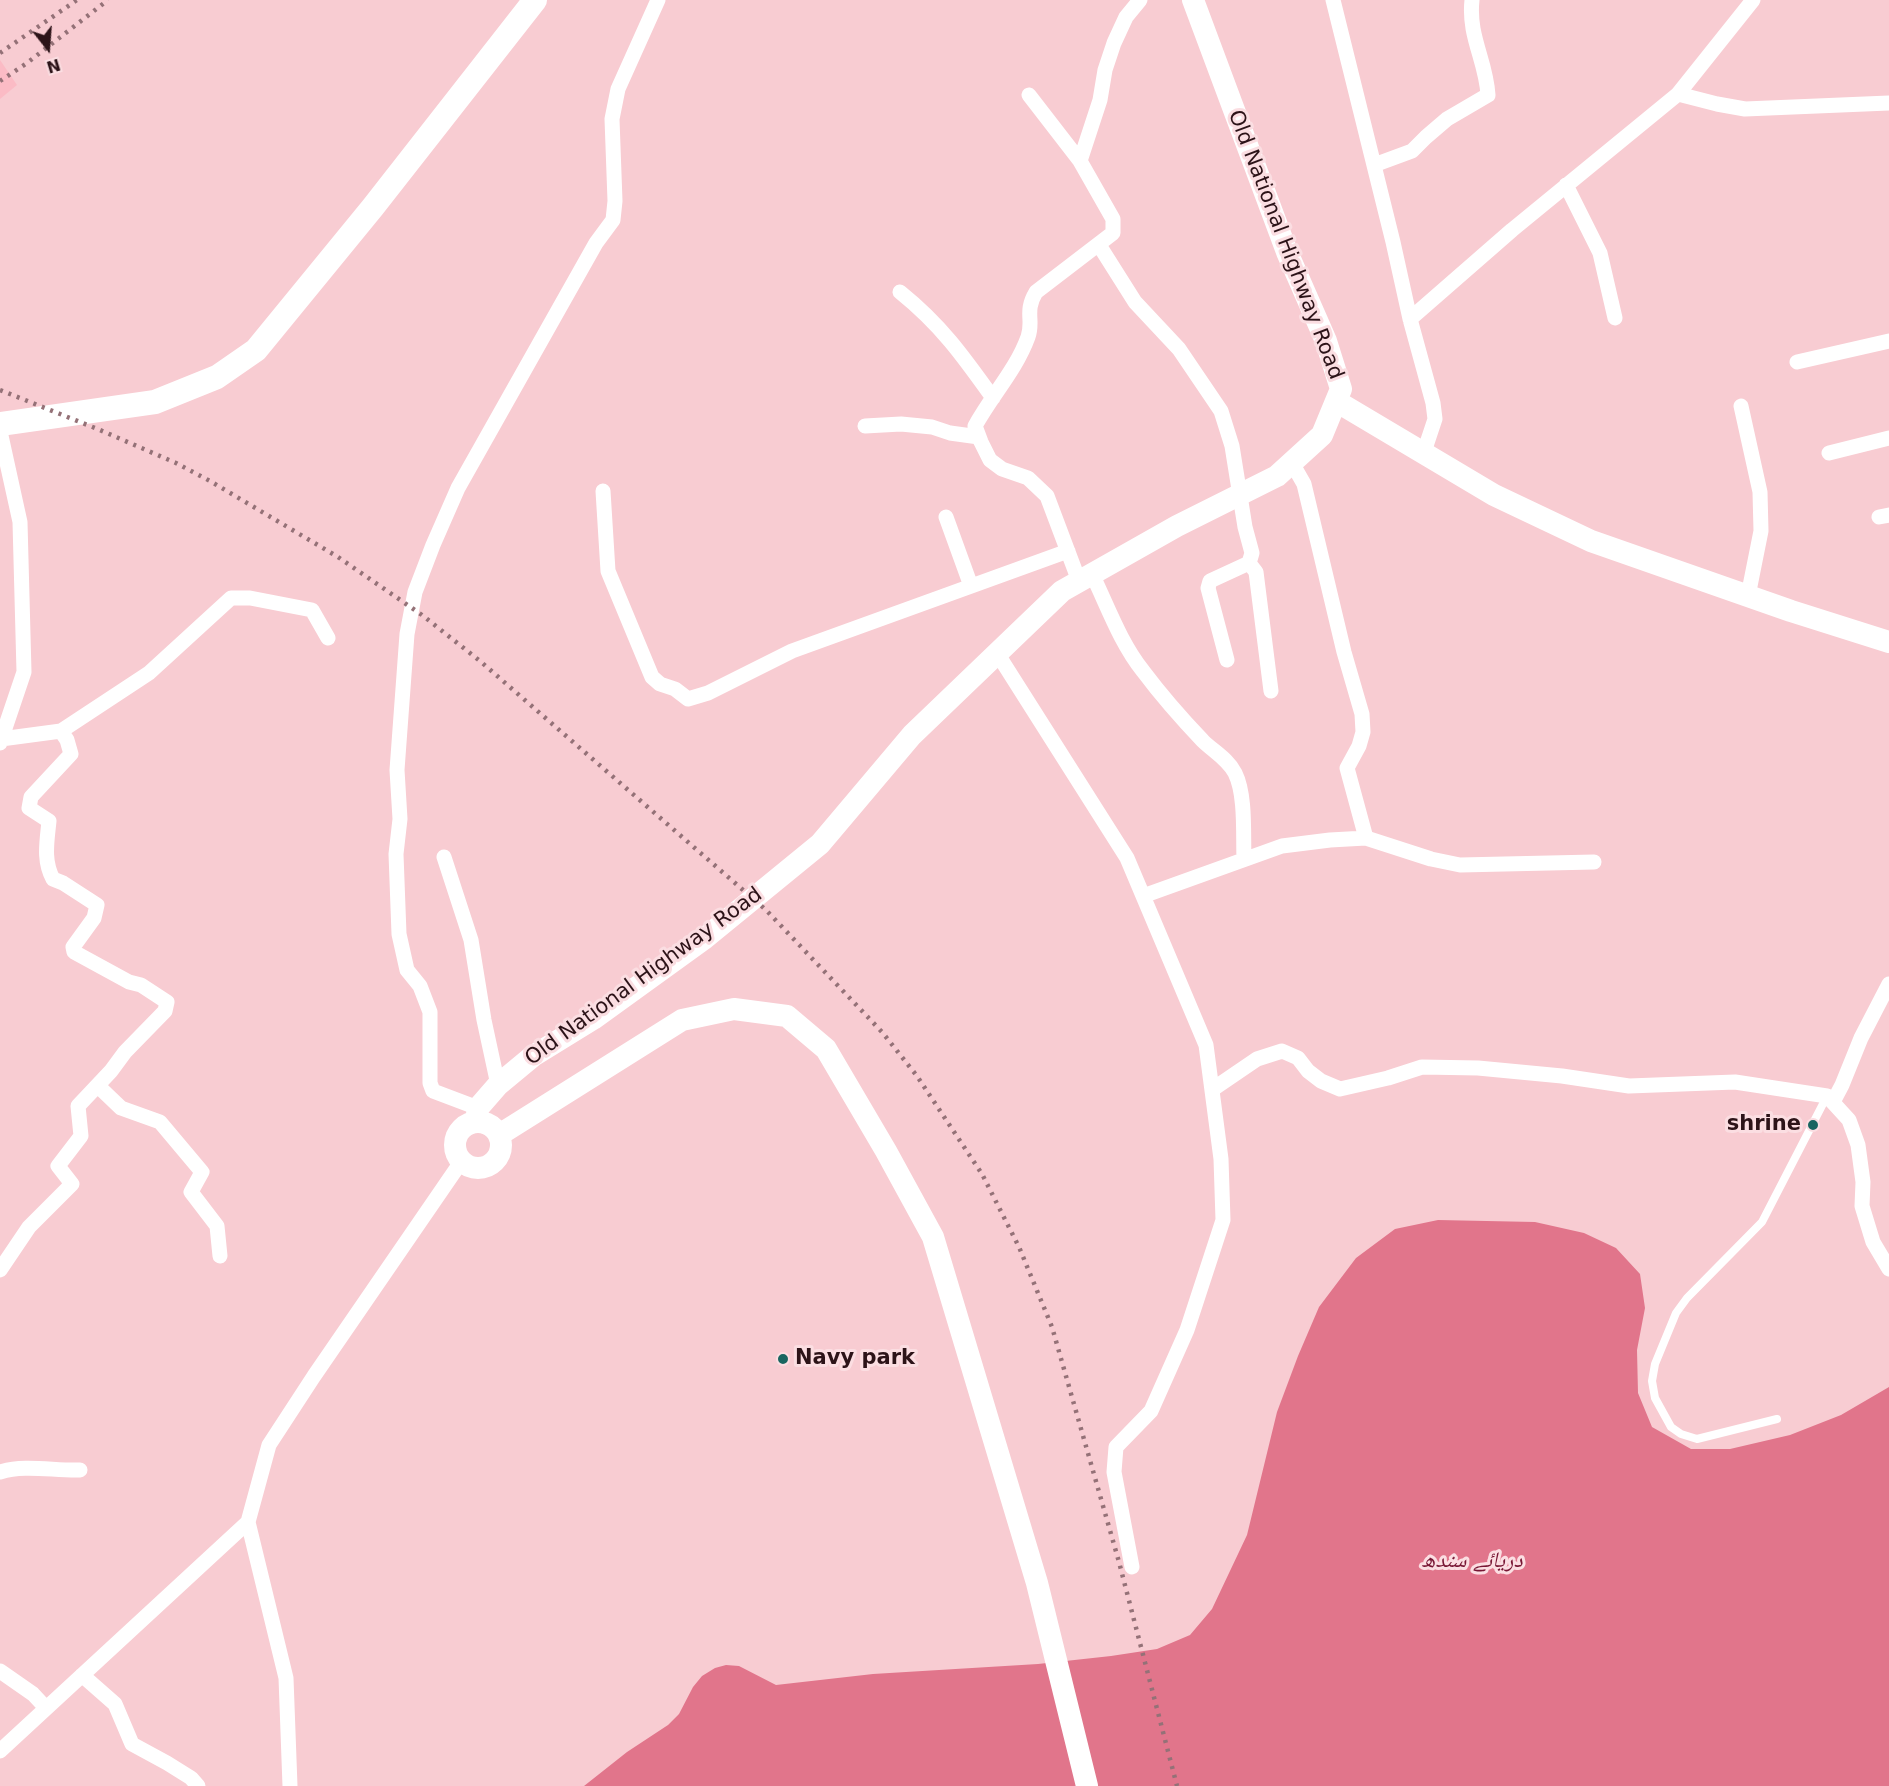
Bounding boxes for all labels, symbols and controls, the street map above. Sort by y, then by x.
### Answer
north arrow [18,18,78,78]
text: N [44,55,63,77]
street label: Old National Highway Road [1222,107,1348,383]
street label: Old National Highway Road [521,883,767,1071]
place label: shrine [1727,1112,1801,1138]
marker: shrine [1806,1118,1820,1132]
place label: Navy park [795,1346,915,1372]
marker: Navy park [776,1352,790,1366]
water label: دریائے سندھ [1421,1548,1523,1574]

